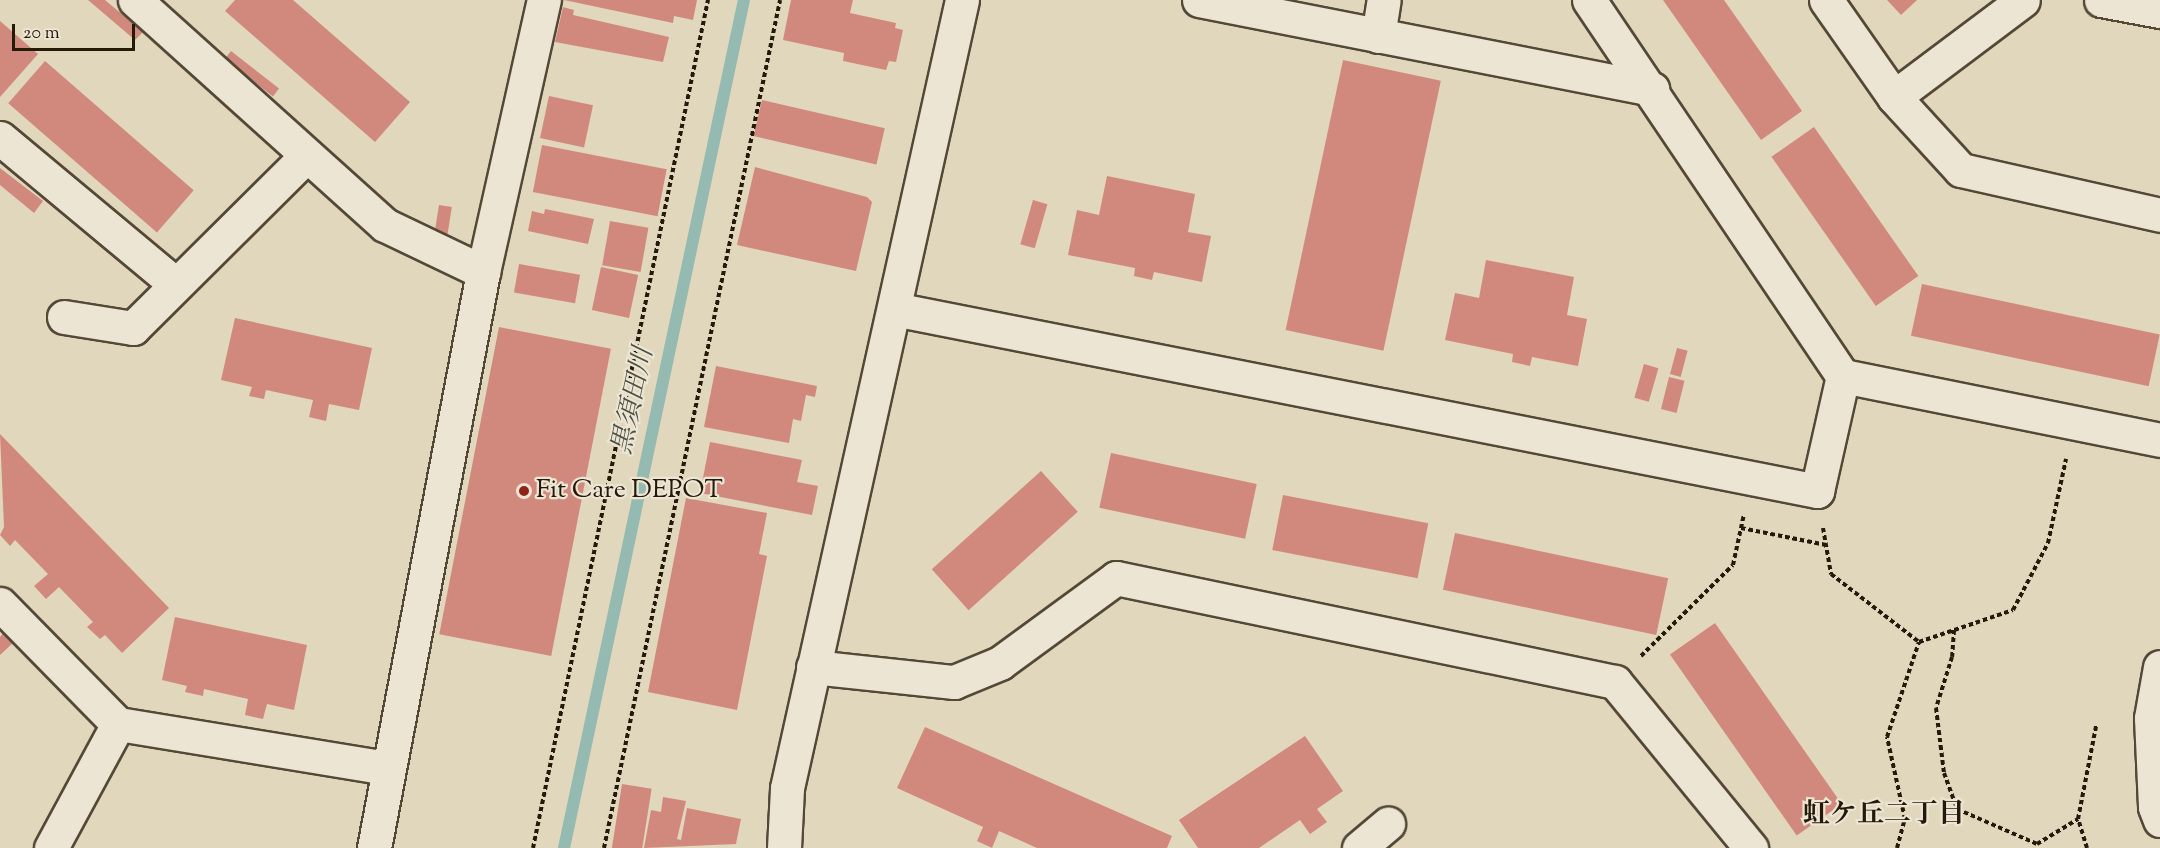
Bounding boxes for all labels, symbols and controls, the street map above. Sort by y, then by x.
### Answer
scale bar [15,12,138,50]
text: 20 m [23,21,60,47]
water label: 黒須田川 [607,345,661,457]
place label: Fit Care DEPOT [536,475,723,507]
marker: Fit Care DEPOT [517,484,531,498]
district label: 虹ケ丘二丁目 [1803,800,1965,832]

